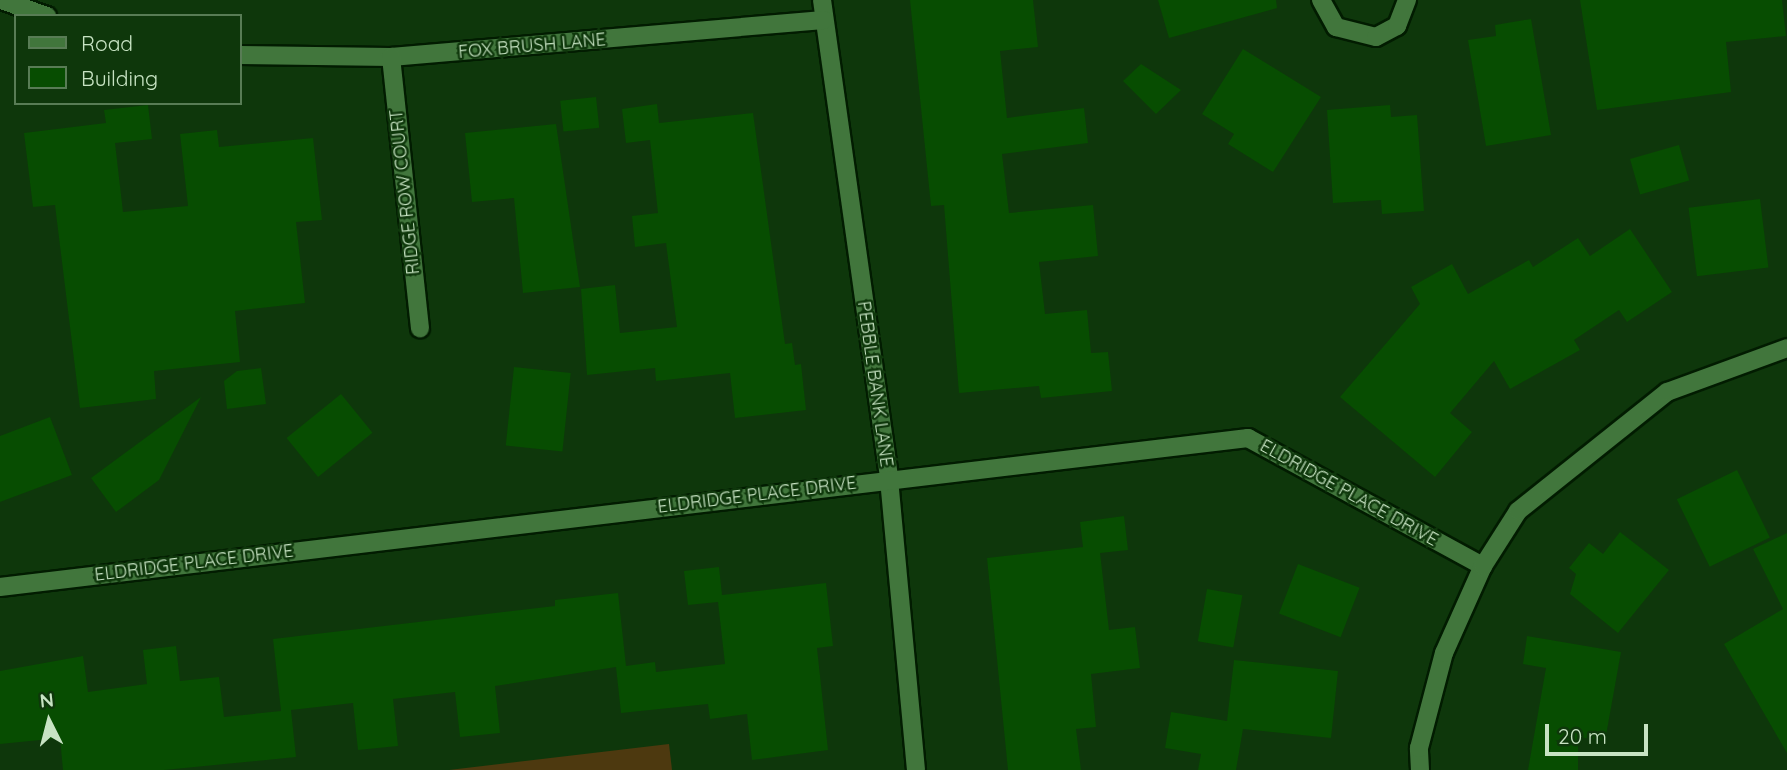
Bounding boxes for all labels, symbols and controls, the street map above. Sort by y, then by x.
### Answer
legend [14,14,242,105]
street label: FOX BRUSH LANE [457,29,607,63]
text: Road [81,30,133,56]
text: Building [81,65,158,91]
street label: RIDGE ROW COURT [386,108,424,276]
street label: PEBBLE BANK LANE [853,300,897,468]
street label: ELDRIDGE PLACE DRIVE [1256,435,1442,551]
street label: ELDRIDGE PLACE DRIVE [656,472,858,518]
street label: ELDRIDGE PLACE DRIVE [93,540,295,586]
north arrow [14,686,84,756]
text: N [39,687,55,713]
scale bar [1549,710,1652,754]
text: 20 m [1558,723,1607,749]

